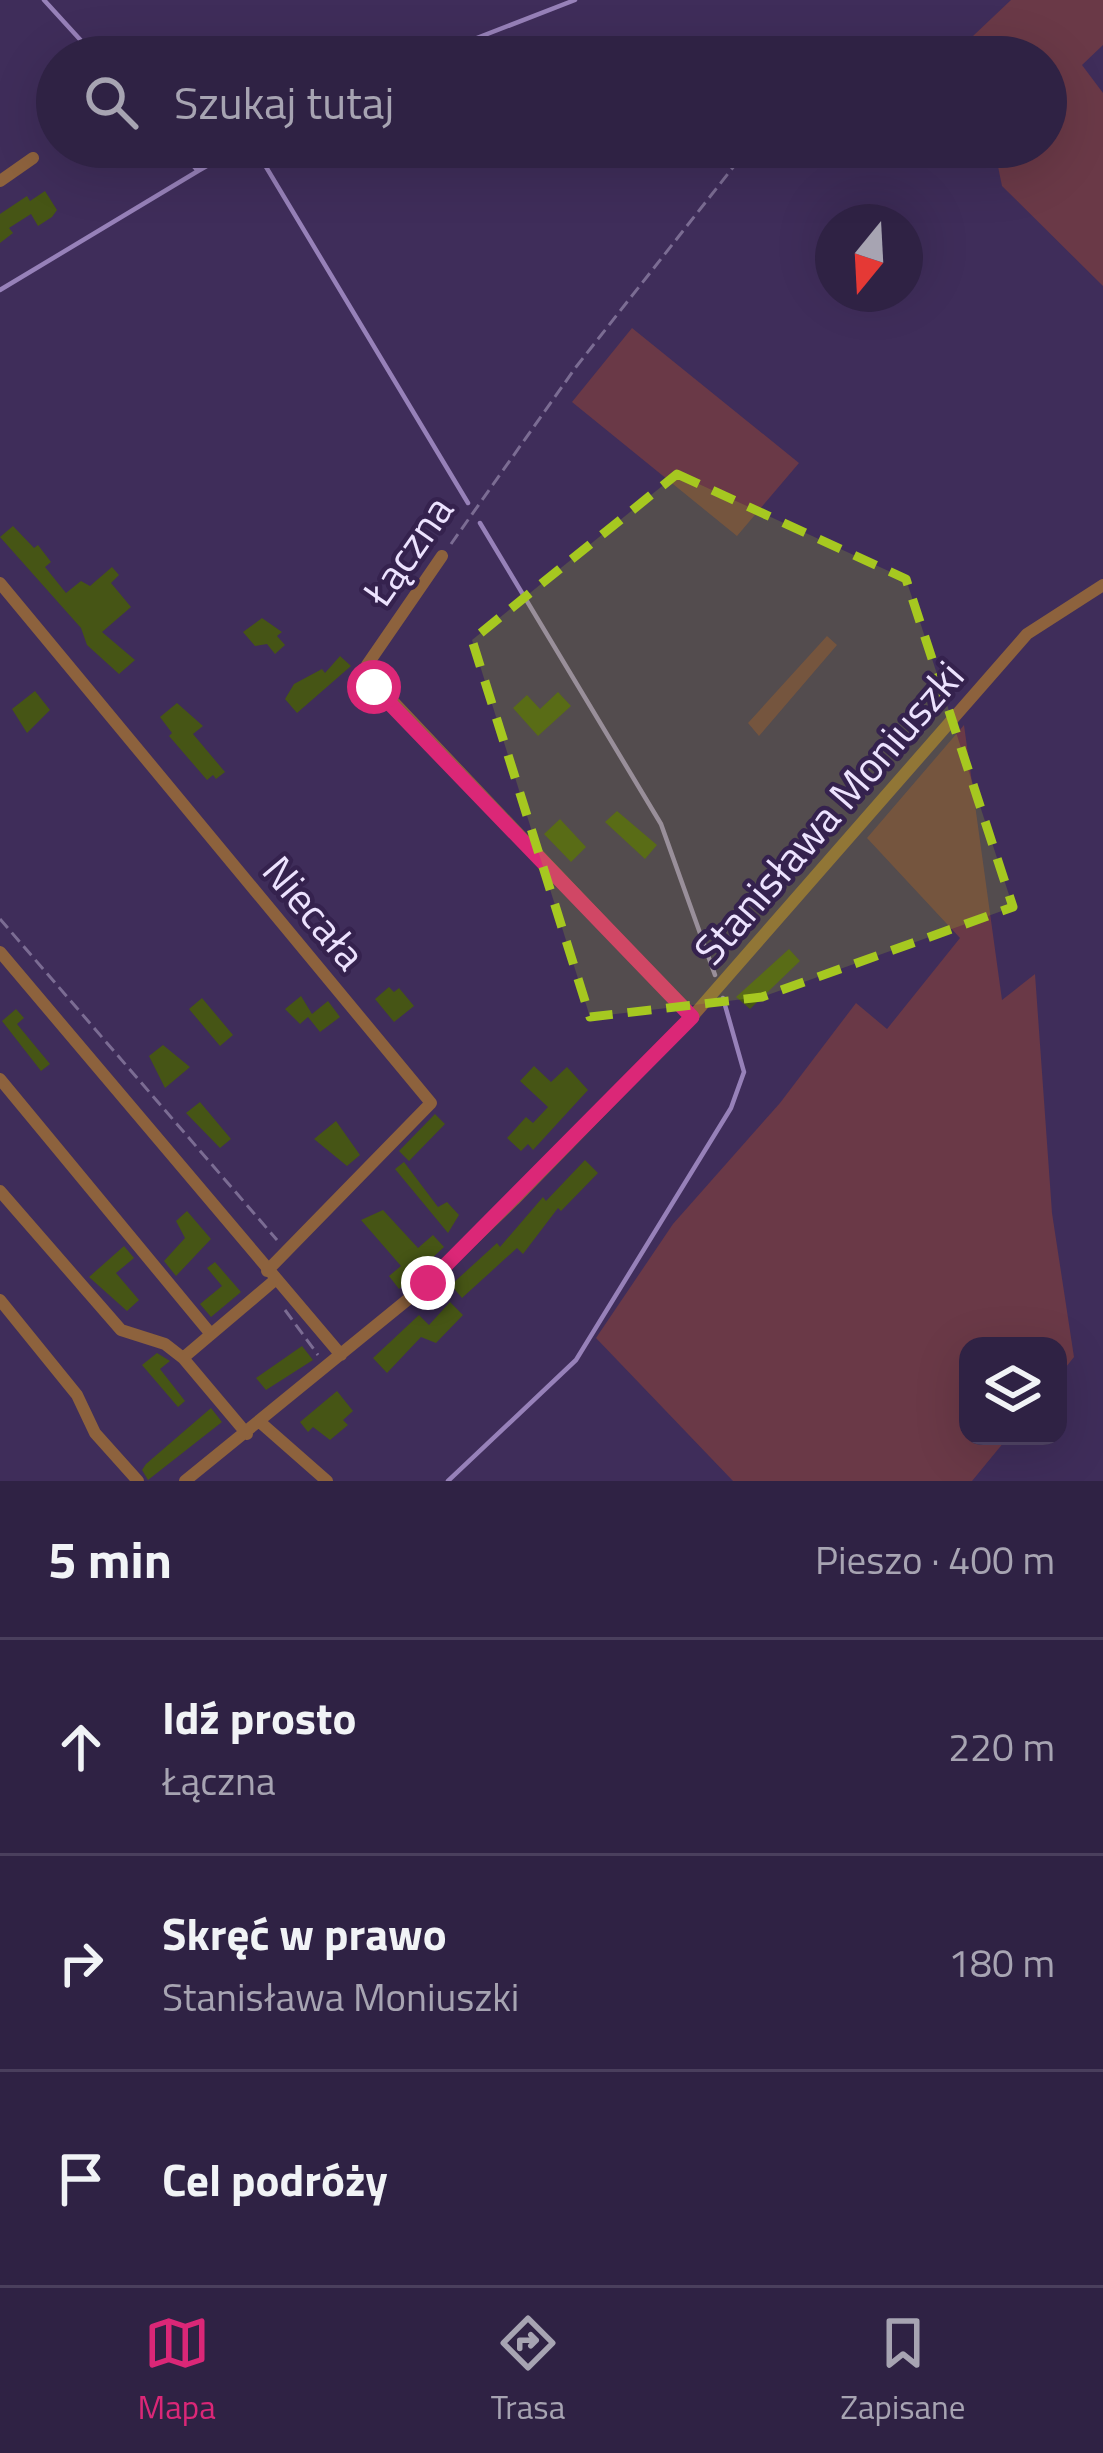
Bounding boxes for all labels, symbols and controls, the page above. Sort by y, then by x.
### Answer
search box [36,36,1067,168]
text: Szukaj tutaj [174,68,394,136]
icon: search [78,69,144,135]
north arrow [815,204,923,312]
street label: Łączna [345,482,468,619]
street label: Stanisława Moniuszki [678,646,978,978]
route start [347,660,401,714]
street label: Niecała [248,841,382,983]
route end [401,1256,455,1310]
map controls [959,1337,1067,1445]
button: layers [959,1337,1067,1445]
text: 5 min [48,1520,172,1598]
text: Pieszo · 400 m [815,1530,1055,1589]
text: Idź prosto [162,1683,356,1751]
icon: ahead [48,1714,114,1780]
text: 220 m [948,1717,1055,1776]
text: Łączna [162,1751,276,1810]
text: Skręć w prawo [162,1899,447,1967]
icon: right [48,1930,114,1996]
text: 180 m [948,1933,1055,1992]
text: Stanisława Moniuszki [162,1967,519,2026]
text: Cel podróży [162,2145,388,2213]
icon: arrive [48,2146,114,2212]
tab: Mapa [138,2310,216,2432]
tab: Trasa [491,2310,565,2432]
tab: Zapisane [840,2310,965,2432]

